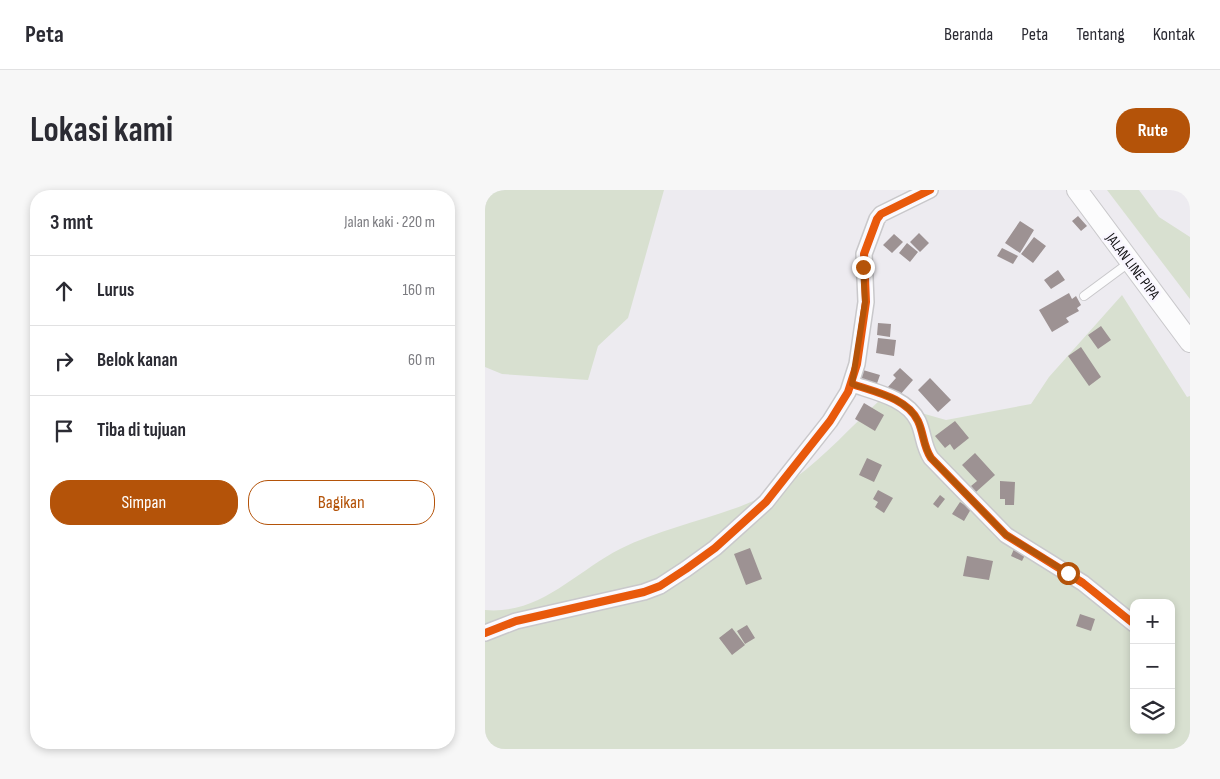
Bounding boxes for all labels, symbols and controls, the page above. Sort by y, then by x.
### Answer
text: Peta [25,20,64,49]
text: Beranda [944,24,993,45]
text: Peta [1021,24,1048,45]
text: Tentang [1076,24,1125,45]
text: Kontak [1153,24,1195,45]
button: Rute [1116,108,1190,153]
text: Lokasi kami [30,109,173,152]
text: 3 mnt [50,210,93,235]
text: Jalan kaki · 220 m [344,213,435,232]
street label: JALAN LINE PIPA [1101,229,1164,304]
route end [852,256,875,279]
icon: ahead [50,277,78,305]
text: Lurus [97,279,134,302]
text: 160 m [402,281,435,300]
icon: right [50,347,78,375]
text: Belok kanan [97,349,178,372]
text: 60 m [408,351,435,370]
icon: arrive [50,417,78,445]
text: Tiba di tujuan [97,419,186,442]
button: Simpan [50,480,238,525]
button: Bagikan [248,480,435,525]
route start [1057,562,1080,585]
map controls [1130,599,1175,734]
button: + [1130,599,1175,644]
button: − [1130,644,1175,689]
button: layers [1130,689,1175,734]

